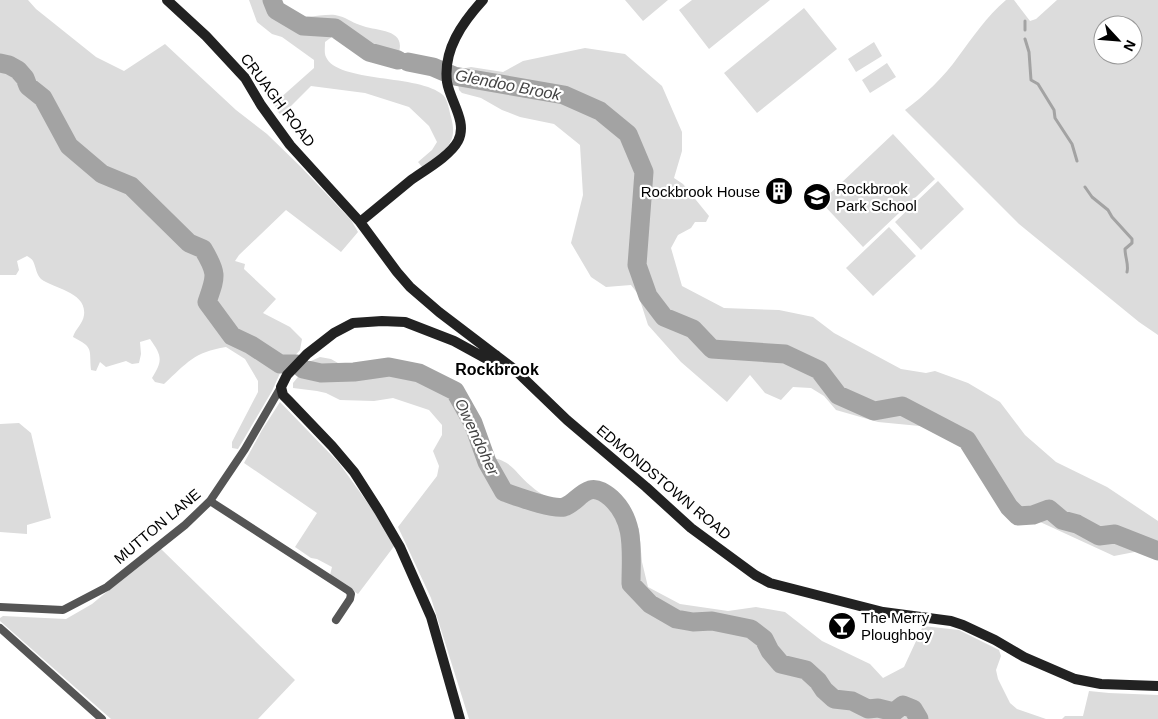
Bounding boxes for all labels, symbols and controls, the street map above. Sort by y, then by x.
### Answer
north arrow [1093,15,1143,65]
text: N [1120,38,1139,54]
street label: CRUAGH ROAD [237,50,319,150]
water label: Glendoo Brook [454,66,563,104]
building icon: Rockbrook House [764,176,794,206]
place label: Rockbrook Park School [836,180,917,214]
school or university icon: Rockbrook Park School [802,182,832,212]
place label: Rockbrook House [641,183,760,200]
district label: Rockbrook [455,361,539,378]
water label: Owendoher [452,396,502,479]
street label: EDMONDSTOWN ROAD [594,421,735,543]
street label: MUTTON LANE [110,485,204,567]
place label: The Merry Ploughboy [861,609,932,643]
bar icon: The Merry Ploughboy [827,611,857,641]

